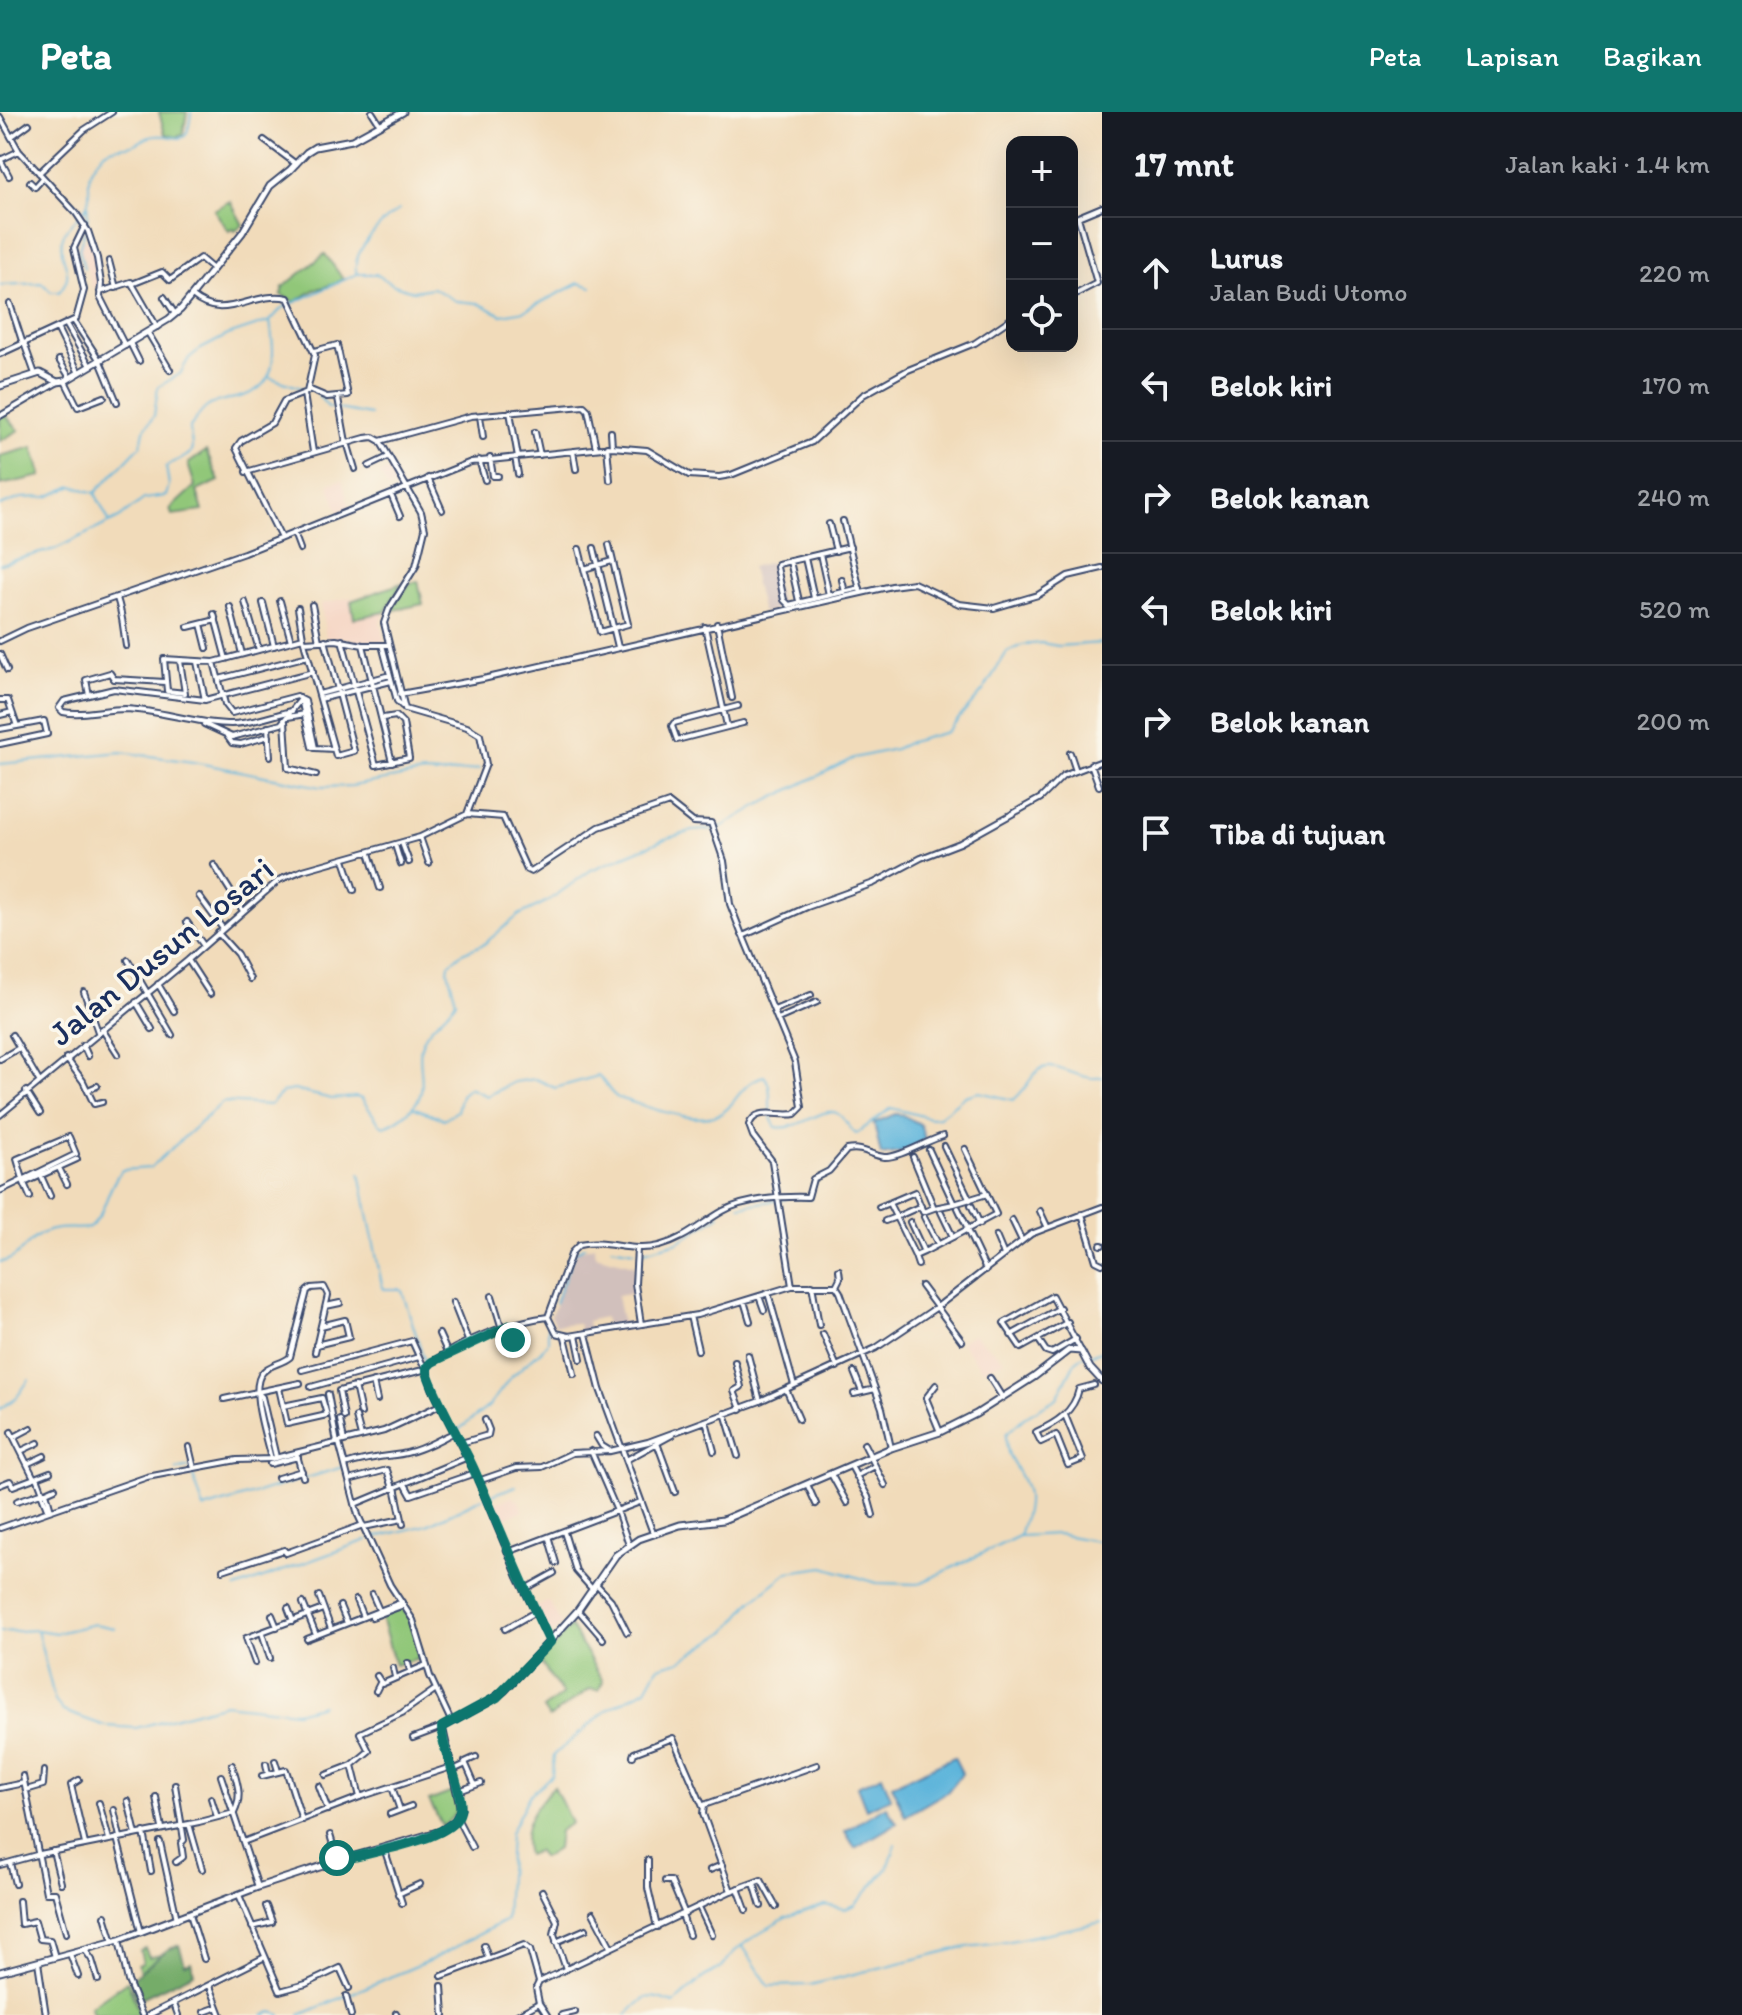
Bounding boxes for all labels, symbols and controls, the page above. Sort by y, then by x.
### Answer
text: Peta [40,33,112,79]
text: Peta [1369,39,1422,73]
text: Lapisan [1466,39,1559,73]
text: Bagikan [1603,39,1702,73]
map controls [1006,136,1078,352]
button: + [1006,136,1078,208]
text: 17 mnt [1134,144,1234,185]
text: Jalan kaki · 1.4 km [1505,148,1710,180]
button: − [1006,208,1078,280]
text: Lurus [1210,239,1283,276]
icon: ahead [1134,251,1178,295]
text: 220 m [1639,257,1710,289]
text: Jalan Budi Utomo [1210,276,1407,308]
button: locate [1006,280,1078,352]
icon: left [1134,363,1178,407]
text: Belok kiri [1210,367,1332,404]
text: 170 m [1641,369,1710,401]
icon: right [1134,475,1178,519]
text: Belok kanan [1210,479,1369,516]
text: 240 m [1637,481,1710,513]
icon: left [1134,587,1178,631]
text: Belok kiri [1210,591,1332,628]
text: 520 m [1639,593,1710,625]
icon: right [1134,699,1178,743]
text: Belok kanan [1210,703,1369,740]
text: 200 m [1637,705,1710,737]
icon: arrive [1134,811,1178,855]
text: Tiba di tujuan [1210,815,1385,852]
street label: Jalan Dusun Losari [41,848,282,1054]
route end [495,1322,531,1358]
route start [319,1840,355,1876]

